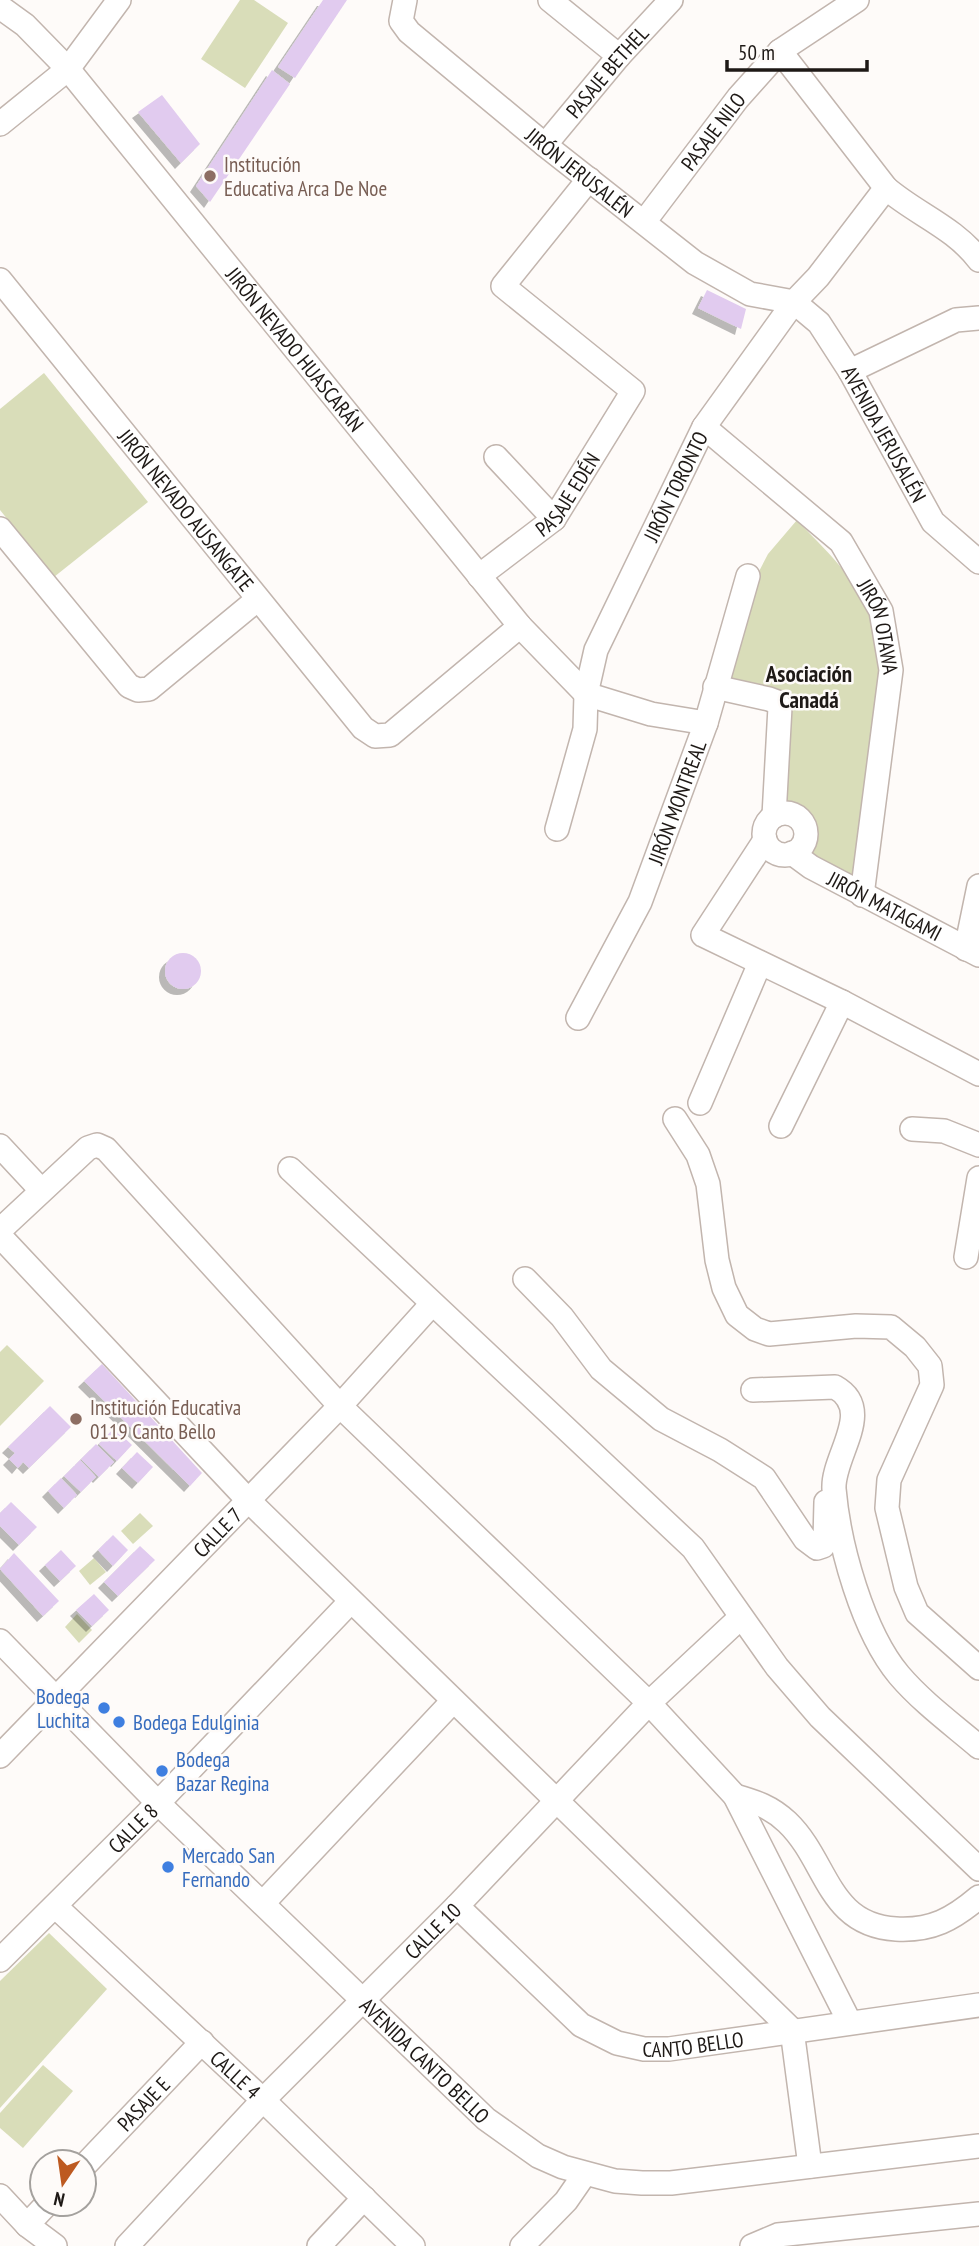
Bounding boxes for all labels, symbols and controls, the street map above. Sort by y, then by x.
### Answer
street label: PASAJE BETHEL [560,20,654,123]
scale bar [727,28,867,72]
text: 50 m [738,39,775,66]
street label: PASAJE NILO [675,87,751,176]
street label: JIRÓN JERUSALÉN [520,121,639,223]
place label: Institución Educativa Arca De Noe [224,151,387,202]
marker: Institución Educativa Arca De Noe [202,168,218,184]
street label: JIRÓN NEVADO HUASCARÁN [220,261,370,437]
street label: AVENIDA JERUSALÉN [836,361,933,507]
street label: JIRÓN NEVADO AUSANGATE [112,423,260,597]
street label: JIRÓN TORONTO [637,427,713,546]
street label: PASAJE EDÉN [530,447,605,542]
street label: JIRÓN OTAWA [851,573,905,676]
district label: Asociación Canadá [765,659,852,714]
street label: JIRÓN MONTREAL [641,736,712,869]
street label: JIRÓN MATAGAMI [822,864,947,947]
place label: Institución Educativa 0119 Canto Bello [90,1394,241,1445]
marker: Institución Educativa 0119 Canto Bello [68,1411,84,1427]
street label: CALLE 7 [187,1502,248,1563]
place label: Bodega Luchita [36,1683,90,1734]
marker: Bodega Luchita [96,1700,112,1716]
place label: Bodega Edulginia [133,1709,259,1736]
marker: Bodega Edulginia [111,1714,127,1730]
place label: Bodega Bazar Regina [176,1746,269,1797]
marker: Bodega Bazar Regina [154,1763,170,1779]
street label: CALLE 8 [102,1798,163,1859]
place label: Mercado San Fernando [182,1842,275,1893]
marker: Mercado San Fernando [160,1859,176,1875]
street label: CALLE 10 [398,1897,466,1965]
street label: AVENIDA CANTO BELLO [354,1991,496,2129]
street label: CANTO BELLO [642,2025,745,2063]
street label: CALLE 4 [205,2044,267,2105]
street label: PASAJE E [111,2071,175,2136]
north arrow [28,2148,98,2218]
text: N [51,2187,67,2212]

